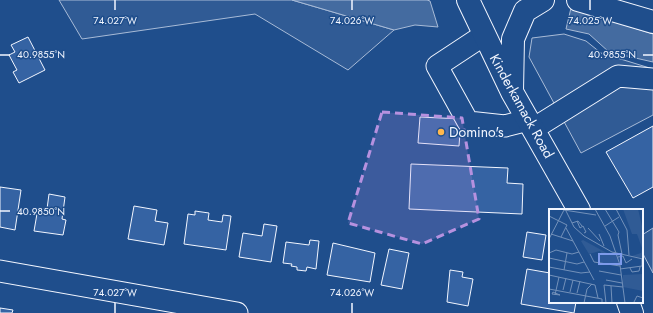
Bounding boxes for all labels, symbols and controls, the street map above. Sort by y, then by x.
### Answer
text: 74.027°W [93,13,137,28]
text: 74.026°W [330,13,374,28]
text: 74.025°W [568,13,612,28]
text: 40.9855°N [17,47,65,62]
text: 40.9855°N [588,47,636,62]
street label: Kinderkamack Road [485,50,559,162]
place label: Domino's [449,122,504,142]
marker: Domino's [436,127,446,137]
text: 40.9850°N [17,204,65,219]
inset map [549,209,643,303]
text: 74.027°W [93,285,137,300]
text: 74.026°W [330,285,374,300]

